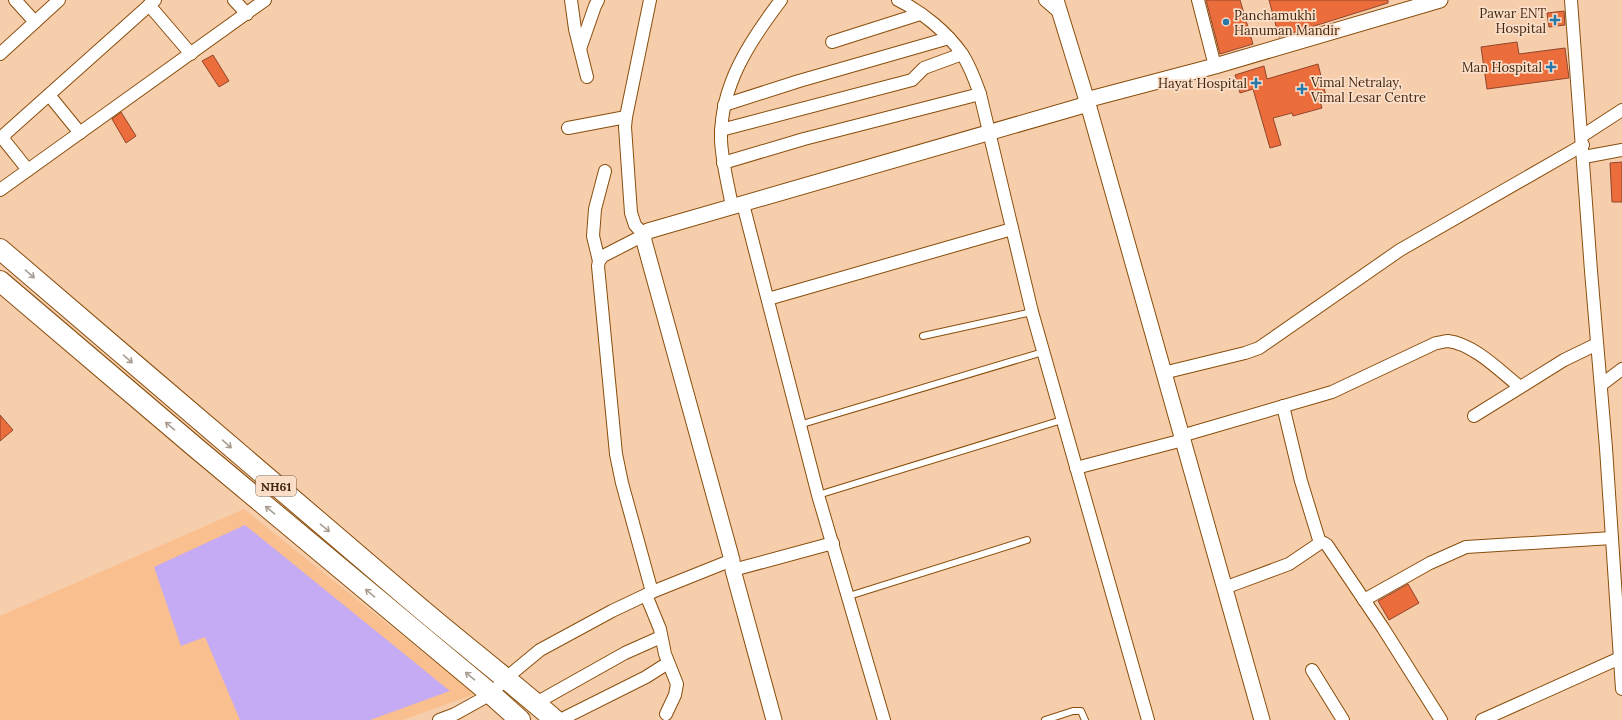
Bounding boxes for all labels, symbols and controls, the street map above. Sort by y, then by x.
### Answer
place label: Pawar ENT Hospital [1479,5,1547,37]
place label: Panchamukhi Hanuman Mandir [1234,7,1340,39]
marker: Pawar ENT Hospital [1549,14,1561,26]
marker: Panchamukhi Hanuman Mandir [1221,17,1231,27]
place label: Man Hospital [1462,59,1542,76]
marker: Man Hospital [1545,61,1557,73]
place label: Vimal Netralay, Vimal Lesar Centre [1310,74,1426,106]
place label: Hayat Hospital [1158,75,1247,92]
marker: Hayat Hospital [1250,77,1262,89]
marker: Vimal Netralay, Vimal Lesar Centre [1296,83,1308,95]
one-way arrow [24,270,35,279]
one-way arrow [123,354,133,363]
one-way arrow [165,422,176,431]
one-way arrow [221,439,232,448]
road number: NH61 [256,476,296,496]
one-way arrow [265,505,275,514]
one-way arrow [320,524,331,533]
one-way arrow [365,588,375,597]
one-way arrow [465,671,475,680]

